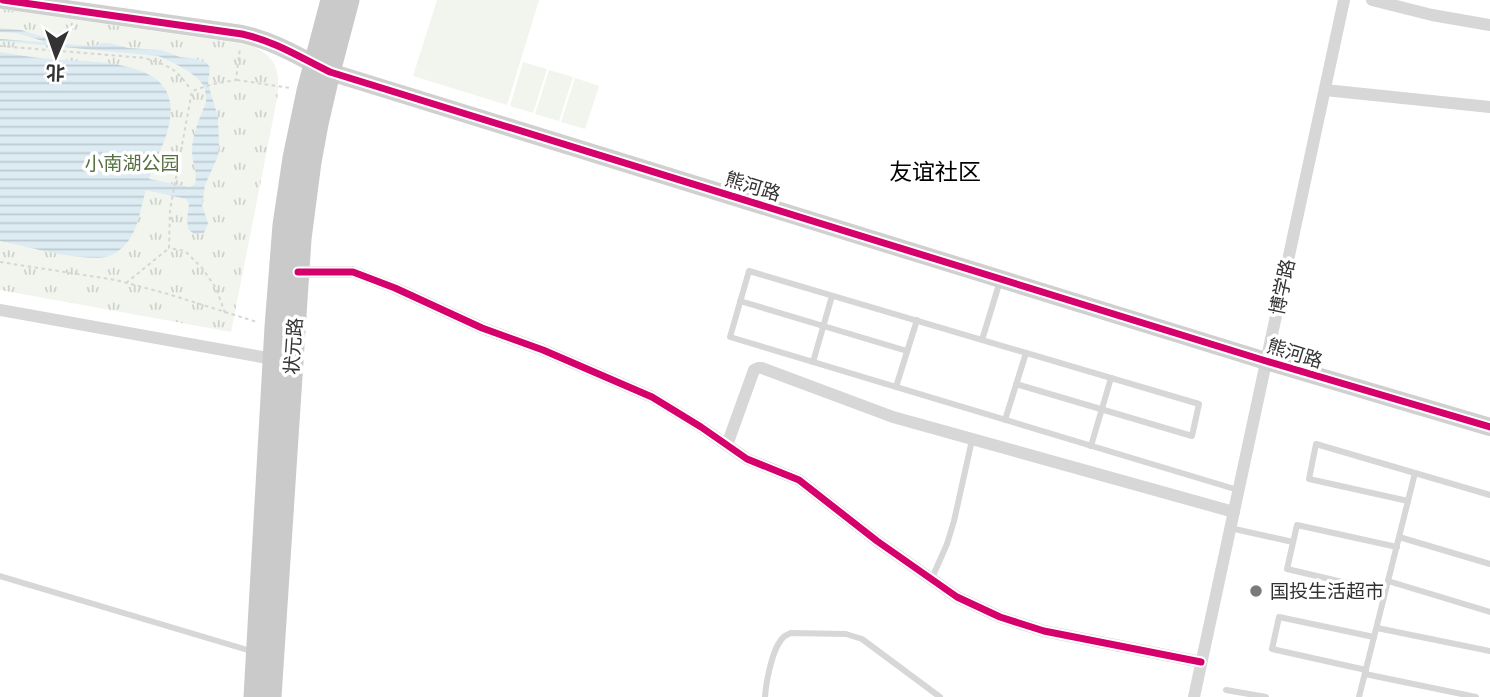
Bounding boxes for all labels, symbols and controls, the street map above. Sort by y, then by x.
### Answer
north arrow [21,21,91,91]
text: 北 [45,60,65,86]
park label: 小南湖公园 [84,150,180,176]
district label: 友谊社区 [889,156,981,187]
street label: 熊河路 [722,165,784,207]
street label: 博学路 [1263,256,1301,318]
street label: 状元路 [278,317,308,375]
street label: 熊河路 [1264,332,1326,374]
place label: 国投生活超市 [1270,578,1384,604]
marker: 国投生活超市 [1248,583,1264,599]

